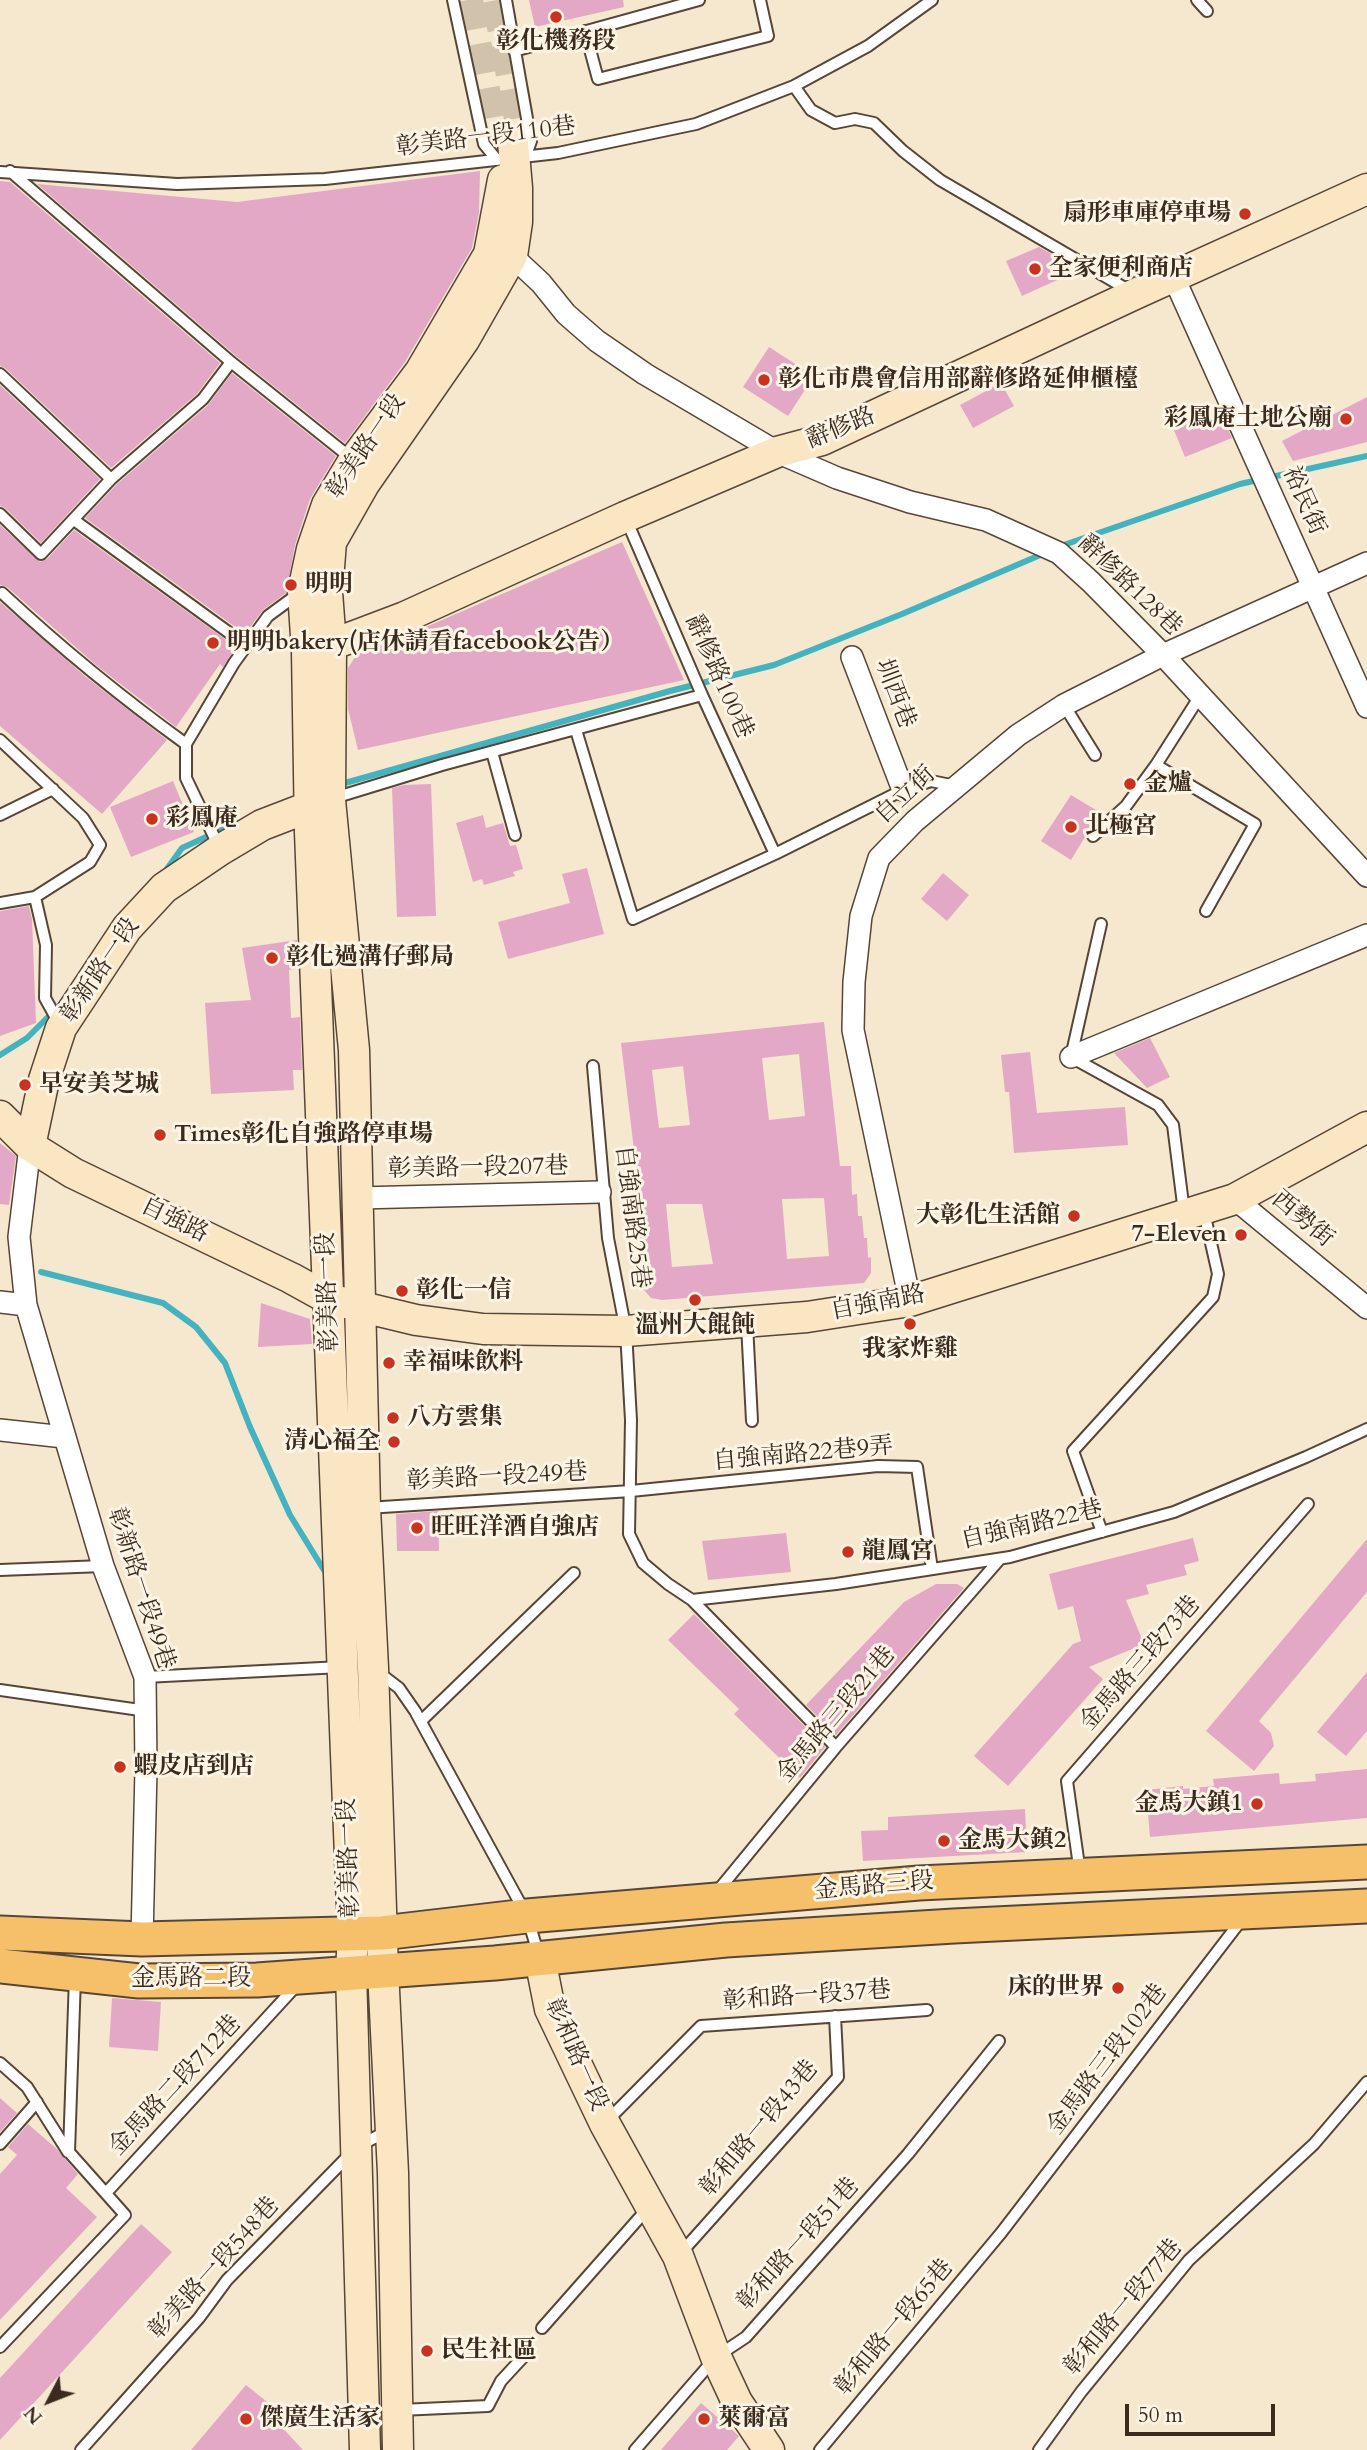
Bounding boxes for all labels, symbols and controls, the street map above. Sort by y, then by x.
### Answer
marker: 彰化機務段 [548,9,564,25]
place label: 彰化機務段 [496,28,616,56]
street label: 彰美路一段110巷 [394,113,578,163]
place label: 扇形車庫停車場 [1063,200,1231,228]
marker: 扇形車庫停車場 [1237,206,1253,222]
place label: 全家便利商店 [1049,255,1193,283]
marker: 全家便利商店 [1027,261,1043,277]
place label: 彰化市農會信用部辭修路延伸櫃檯 [778,366,1138,394]
marker: 彰化市農會信用部辭修路延伸櫃檯 [756,372,772,388]
street label: 彰美路一段 [322,389,412,505]
street label: 辭修路 [802,402,880,456]
place label: 彩鳳庵土地公廟 [1164,405,1332,433]
marker: 彩鳳庵土地公廟 [1338,411,1354,427]
street label: 裕民街 [1275,462,1331,540]
street label: 辭修路128巷 [1071,529,1187,643]
place label: 明明 [305,571,353,599]
marker: 明明 [283,577,299,593]
street label: 辭修路100巷 [678,610,758,744]
place label: 明明bakery(店休請看facebook公告） [227,629,624,657]
marker: 明明bakery(店休請看facebook公告） [205,635,221,651]
street label: 圳西巷 [868,655,920,733]
street label: 自立街 [870,761,942,831]
place label: 金爐 [1144,770,1192,798]
marker: 金爐 [1122,776,1138,792]
place label: 彩鳳庵 [166,805,238,833]
marker: 彩鳳庵 [144,811,160,827]
place label: 北極宮 [1085,813,1157,841]
marker: 北極宮 [1063,819,1079,835]
street label: 彰新路一段 [56,913,146,1029]
place label: 彰化過溝仔郵局 [286,944,454,972]
marker: 彰化過溝仔郵局 [264,950,280,966]
place label: 早安美芝城 [39,1071,159,1099]
marker: 早安美芝城 [17,1077,33,1093]
place label: Times彰化自強路停車場 [174,1121,433,1149]
marker: Times彰化自強路停車場 [152,1127,168,1143]
street label: 自強南路25巷 [608,1143,654,1291]
street label: 彰美路一段207巷 [387,1153,569,1185]
street label: 西勢街 [1265,1186,1339,1254]
street label: 自強路 [135,1192,213,1250]
place label: 大彰化生活館 [916,1202,1060,1230]
marker: 大彰化生活館 [1066,1208,1082,1224]
place label: 7-Eleven [1131,1221,1227,1249]
marker: 7-Eleven [1233,1227,1249,1243]
street label: 彰美路一段 [313,1232,345,1352]
place label: 彰化一信 [416,1277,512,1305]
street label: 自強南路 [828,1281,928,1327]
marker: 彰化一信 [394,1283,410,1299]
marker: 溫州大餛飩 [687,1292,703,1308]
place label: 溫州大餛飩 [635,1312,755,1340]
marker: 我家炸雞 [902,1316,918,1332]
place label: 我家炸雞 [862,1336,958,1364]
place label: 幸福味飲料 [403,1349,523,1377]
marker: 幸福味飲料 [381,1355,397,1371]
place label: 八方雲集 [407,1404,503,1432]
marker: 八方雲集 [385,1410,401,1426]
place label: 清心福全 [284,1428,380,1456]
street label: 自強南路22巷9弄 [712,1433,894,1477]
marker: 清心福全 [386,1434,402,1450]
street label: 彰美路一段249巷 [406,1459,588,1497]
street label: 自強南路22巷 [958,1496,1106,1556]
street label: 彰新路一段49巷 [100,1504,180,1674]
place label: 旺旺洋酒自強店 [431,1514,599,1542]
marker: 旺旺洋酒自強店 [409,1520,425,1536]
place label: 龍鳳宮 [862,1538,934,1566]
marker: 龍鳳宮 [840,1544,856,1560]
street label: 金馬路三段73巷 [1075,1591,1207,1737]
street label: 金馬路三段21巷 [772,1641,902,1789]
place label: 蝦皮店到店 [134,1753,254,1781]
marker: 蝦皮店到店 [112,1759,128,1775]
place label: 金馬大鎮1 [1135,1790,1243,1818]
marker: 金馬大鎮1 [1249,1796,1265,1812]
street label: 彰美路一段 [334,1798,366,1918]
place label: 金馬大鎮2 [958,1827,1066,1855]
marker: 金馬大鎮2 [936,1833,952,1849]
street label: 金馬路三段 [813,1867,935,1907]
street label: 金馬路二段 [131,1965,251,1993]
place label: 床的世界 [1008,1974,1104,2002]
street label: 彰和路一段37巷 [722,1977,892,2017]
street label: 金馬路三段102巷 [1042,1979,1174,2141]
marker: 床的世界 [1110,1980,1126,1996]
street label: 彰和路一段 [537,1994,613,2116]
street label: 金馬路二段712巷 [104,2010,248,2162]
street label: 彰和路一段43巷 [695,2055,825,2203]
street label: 彰和路一段51巷 [732,2173,866,2317]
street label: 彰美路一段548巷 [144,2192,286,2346]
street label: 彰和路一段77巷 [1059,2234,1189,2382]
street label: 彰和路一段65巷 [830,2254,960,2402]
place label: 民生社區 [441,2337,537,2365]
marker: 民生社區 [419,2343,435,2359]
north arrow [14,2366,84,2436]
scale bar [1129,2390,1280,2434]
text: N [18,2400,49,2430]
text: 50 m [1138,2401,1183,2430]
place label: 傑廣生活家 [260,2405,380,2433]
place label: 萊爾富 [718,2405,790,2433]
marker: 傑廣生活家 [238,2411,254,2427]
marker: 萊爾富 [696,2411,712,2427]

